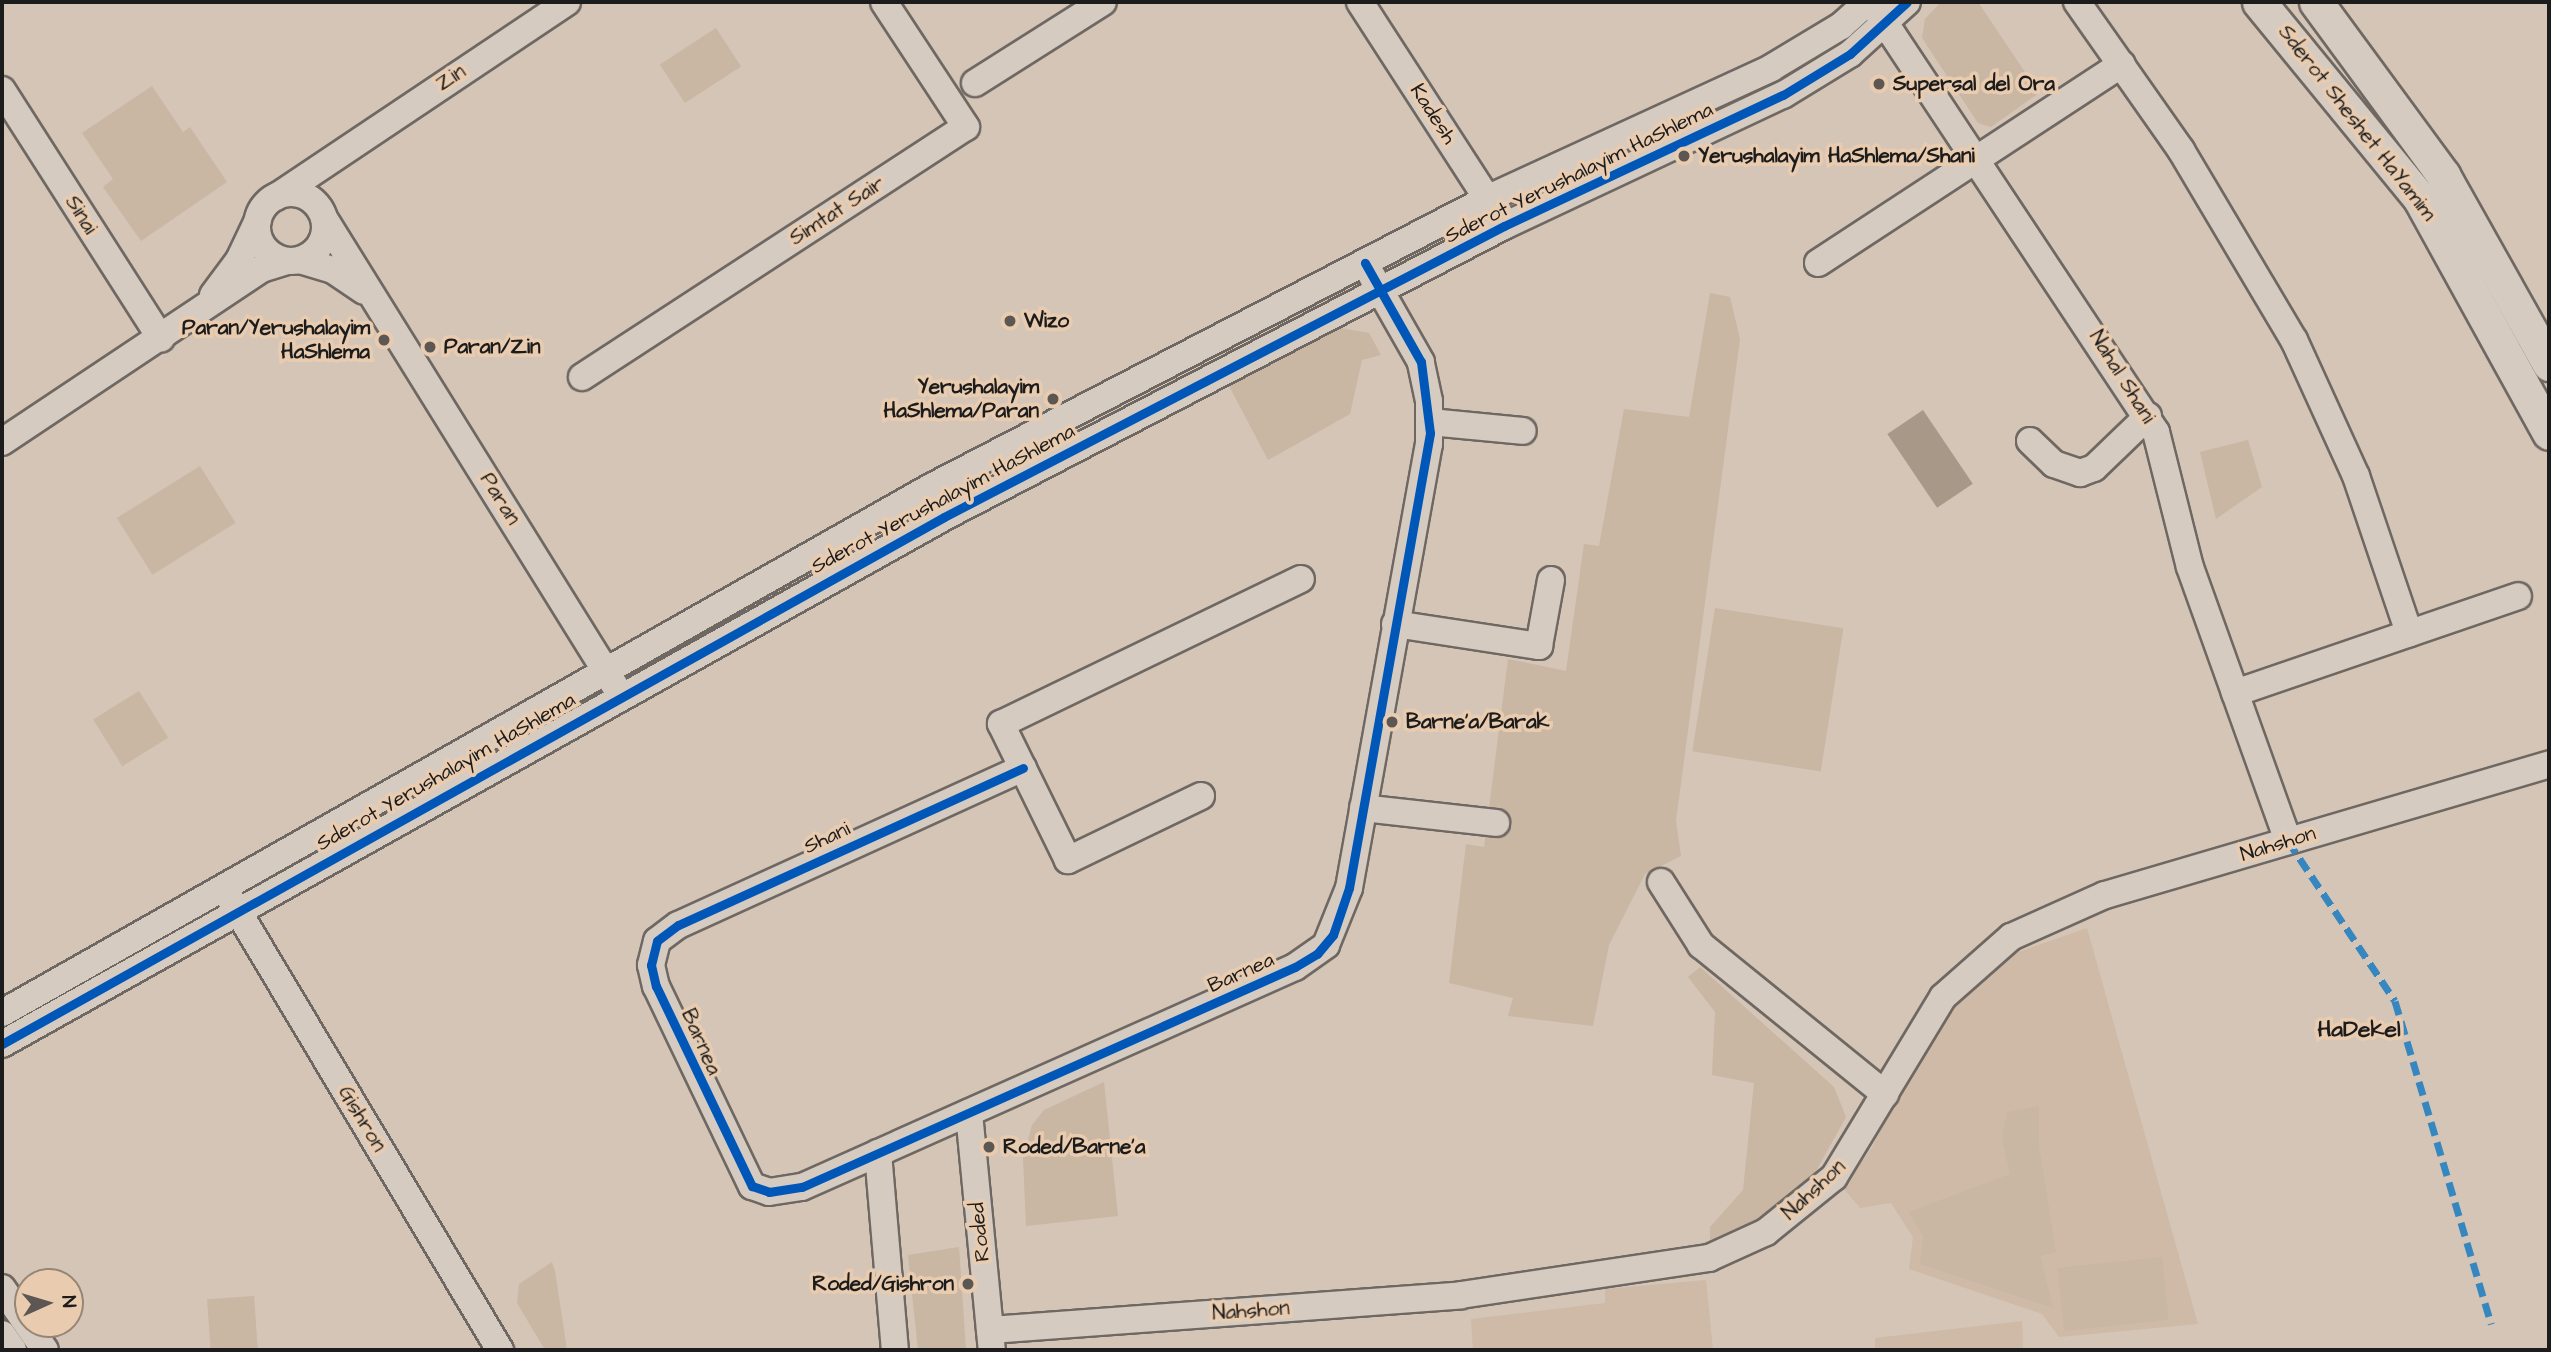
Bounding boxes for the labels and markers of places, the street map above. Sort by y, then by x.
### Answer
place label: Supersal del Ora [1893,71,2055,97]
marker: Supersal del Ora [1871,76,1887,92]
place label: Yerushalayim HaShlema/Shani [1698,143,1975,169]
marker: Yerushalayim HaShlema/Shani [1676,148,1692,164]
place label: Wizo [1024,308,1069,334]
marker: Wizo [1002,313,1018,329]
place label: Paran/Yerushalayim HaShlema [182,315,370,365]
marker: Paran/Yerushalayim HaShlema [376,332,392,348]
place label: Paran/Zin [444,334,541,360]
marker: Paran/Zin [422,339,438,355]
place label: Yerushalayim HaShlema/Paran [884,374,1039,424]
marker: Yerushalayim HaShlema/Paran [1045,391,1061,407]
place label: Barne'a/Barak [1406,709,1549,735]
marker: Barne'a/Barak [1384,714,1400,730]
place label: Roded/Barne'a [1003,1134,1145,1160]
marker: Roded/Barne'a [981,1139,997,1155]
place label: Roded/Gishron [812,1271,954,1297]
marker: Roded/Gishron [960,1276,976,1292]

